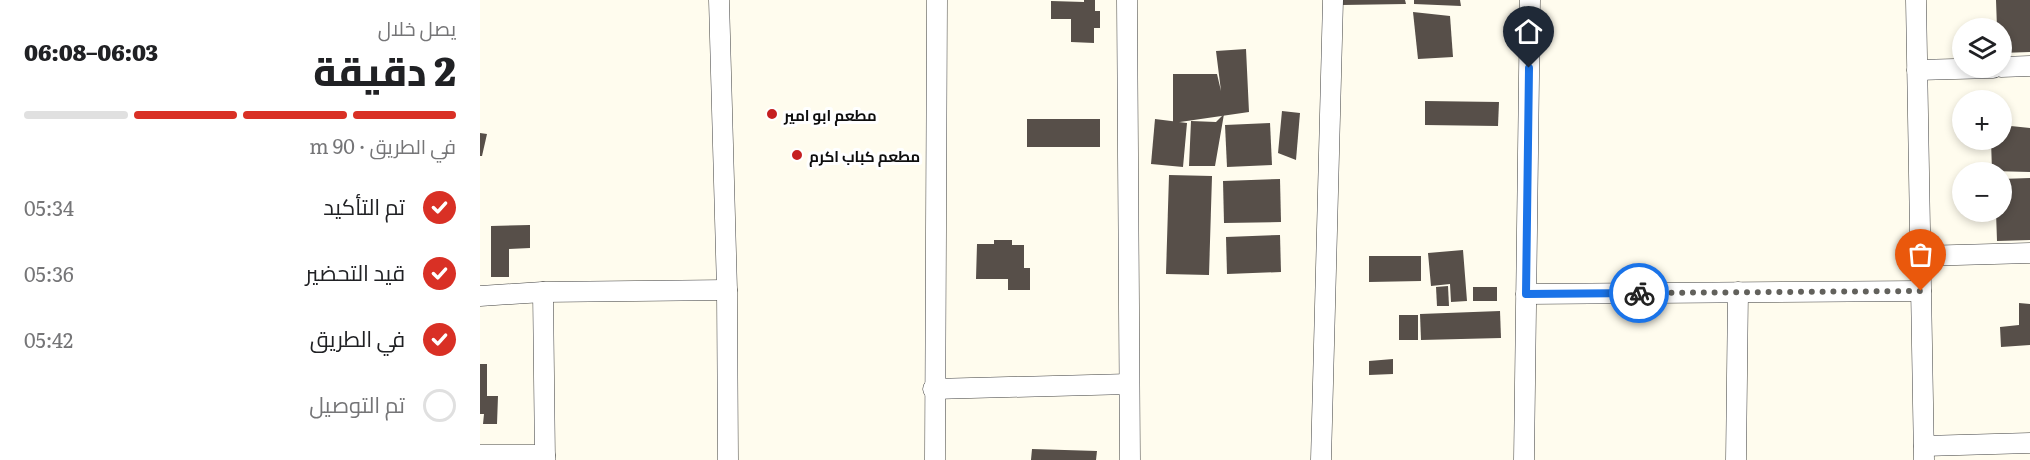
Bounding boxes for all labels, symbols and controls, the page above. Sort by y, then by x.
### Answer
pin [1503,6,1554,68]
text: يصل خلال [378,12,456,42]
icon: home [1512,15,1545,48]
map controls [1952,18,2012,222]
button: layers [1952,18,2012,78]
text: 06:03–06:08 [24,35,158,68]
text: 2 دقيقة [313,40,456,98]
button: + [1952,90,2012,150]
place label: مطعم ابو امير [783,103,877,126]
marker: مطعم ابو امير [765,107,779,121]
text: في الطريق · 90 m [309,130,456,160]
place label: مطعم كباب اكرم [809,144,920,167]
marker: مطعم كباب اكرم [790,148,804,162]
button: − [1952,162,2012,222]
text: تم التأكيد [323,189,405,222]
icon: check [423,191,456,224]
text: 05:34 [24,192,74,222]
pin [1895,229,1946,291]
icon: bag [1904,238,1937,271]
text: قيد التحضير [305,255,405,288]
icon: check [423,257,456,290]
text: 05:36 [24,258,74,288]
courier [1609,263,1669,323]
icon: bike [1623,277,1656,310]
text: في الطريق [310,321,405,354]
icon: check [423,323,456,356]
text: 05:42 [24,324,73,354]
text: تم التوصيل [309,387,405,420]

